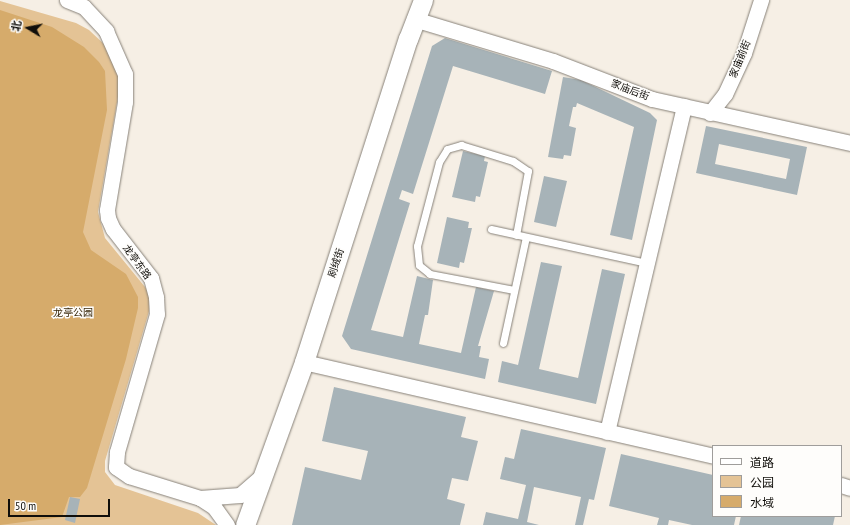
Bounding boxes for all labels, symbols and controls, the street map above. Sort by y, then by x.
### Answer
north arrow [8,8,48,48]
text: 北 [8,19,24,33]
street label: 家庙前街 [727,38,753,80]
street label: 家庙后街 [609,77,651,103]
street label: 龙亭东路 [120,242,154,282]
street label: 刷绒街 [326,247,346,279]
park label: 龙亭公园 [53,307,93,319]
legend [712,445,842,517]
text: 道路 [750,455,774,470]
text: 公园 [750,475,774,490]
scale bar [10,491,112,517]
text: 水域 [750,495,774,510]
text: 50 m [15,498,36,513]

